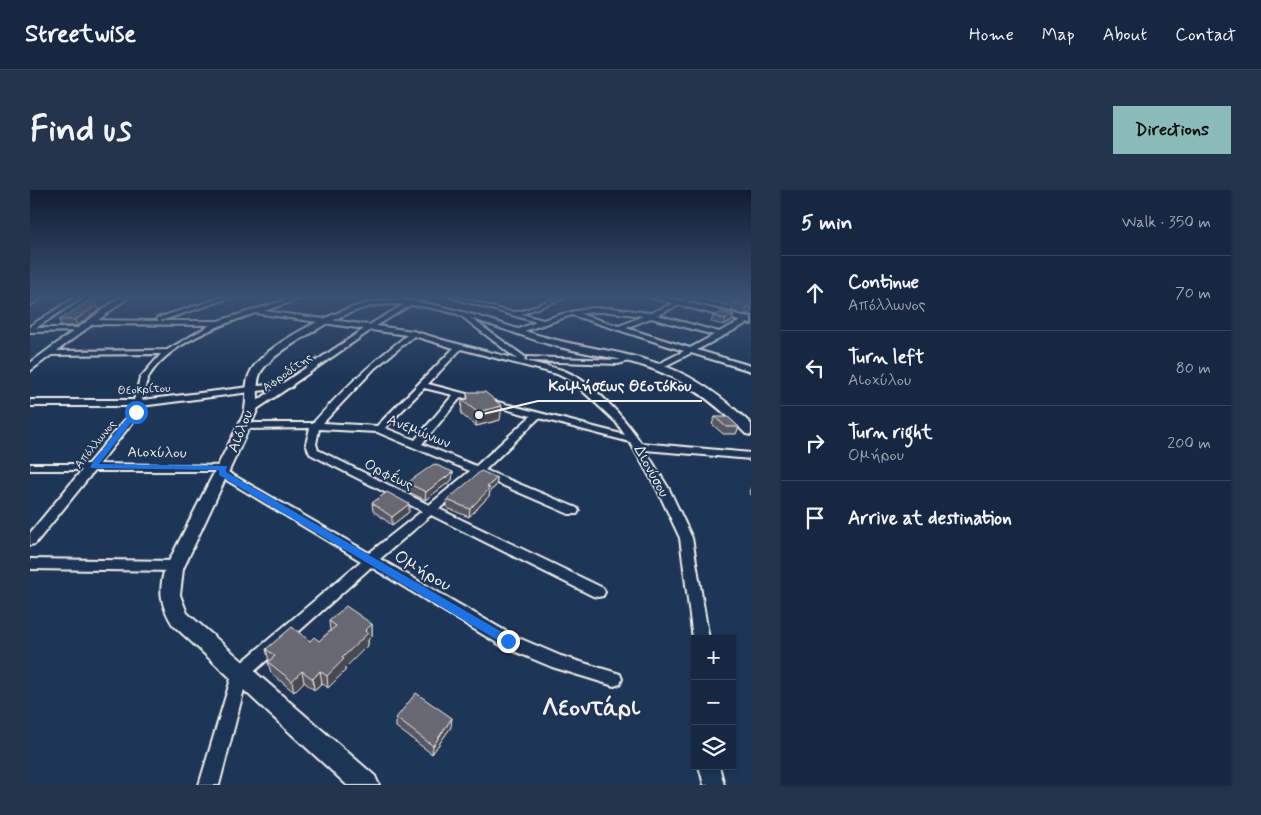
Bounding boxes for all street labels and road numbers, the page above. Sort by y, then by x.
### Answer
street label: Αφροδίτης [259,350,316,396]
street label: Θεοκρίτου [117,381,171,399]
street label: Αιόλου [223,407,258,455]
street label: Ανεμώνων [384,410,454,454]
street label: Απόλλωνος [71,417,120,472]
street label: Αιοχύλου [127,442,187,464]
street label: Διονύσου [629,442,674,501]
street label: Ορφέως [361,454,417,496]
street label: Ομήρου [389,544,456,597]

